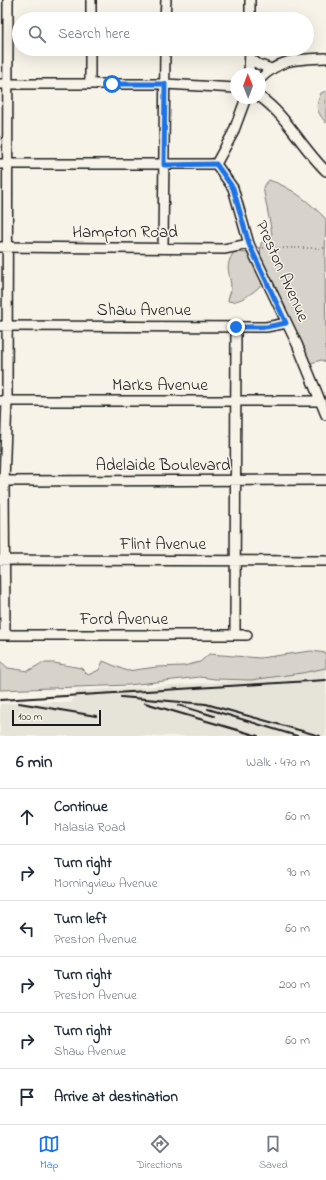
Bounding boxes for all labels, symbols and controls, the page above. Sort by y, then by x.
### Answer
search box [12,12,314,56]
icon: search [26,23,48,45]
text: Search here [58,23,130,45]
north arrow [230,68,266,104]
route start [103,75,121,93]
street label: Preston Avenue [249,216,316,326]
street label: Hampton Road [72,220,178,245]
street label: Shaw Avenue [97,298,192,323]
route end [227,318,245,336]
street label: Marks Avenue [112,373,208,398]
street label: Adelaide Boulevard [95,453,231,478]
street label: Flint Avenue [119,532,206,557]
street label: Ford Avenue [79,607,168,632]
scale bar [12,708,101,727]
text: 100 m [18,709,42,725]
text: 6 min [16,750,52,775]
text: Walk · 470 m [246,753,310,772]
text: Continue [54,796,108,818]
icon: ahead [16,806,38,828]
text: 60 m [285,807,310,826]
text: Malasia Road [54,818,126,837]
text: Turn right [54,852,112,874]
icon: right [16,862,38,884]
text: 90 m [287,863,310,882]
text: Morningview Avenue [54,874,158,893]
text: Turn left [54,908,107,930]
icon: left [16,918,38,940]
text: 60 m [285,919,310,938]
text: Preston Avenue [54,930,137,949]
text: Turn right [54,964,112,986]
icon: right [16,974,38,996]
text: 200 m [279,975,310,994]
text: Preston Avenue [54,986,137,1005]
text: Turn right [54,1020,112,1042]
icon: right [16,1030,38,1052]
text: 60 m [285,1031,310,1050]
text: Shaw Avenue [54,1042,126,1061]
icon: arrive [16,1086,38,1108]
text: Arrive at destination [54,1086,178,1108]
tab: Map [38,1133,60,1173]
tab: Directions [137,1133,183,1173]
tab: Saved [259,1133,288,1173]

